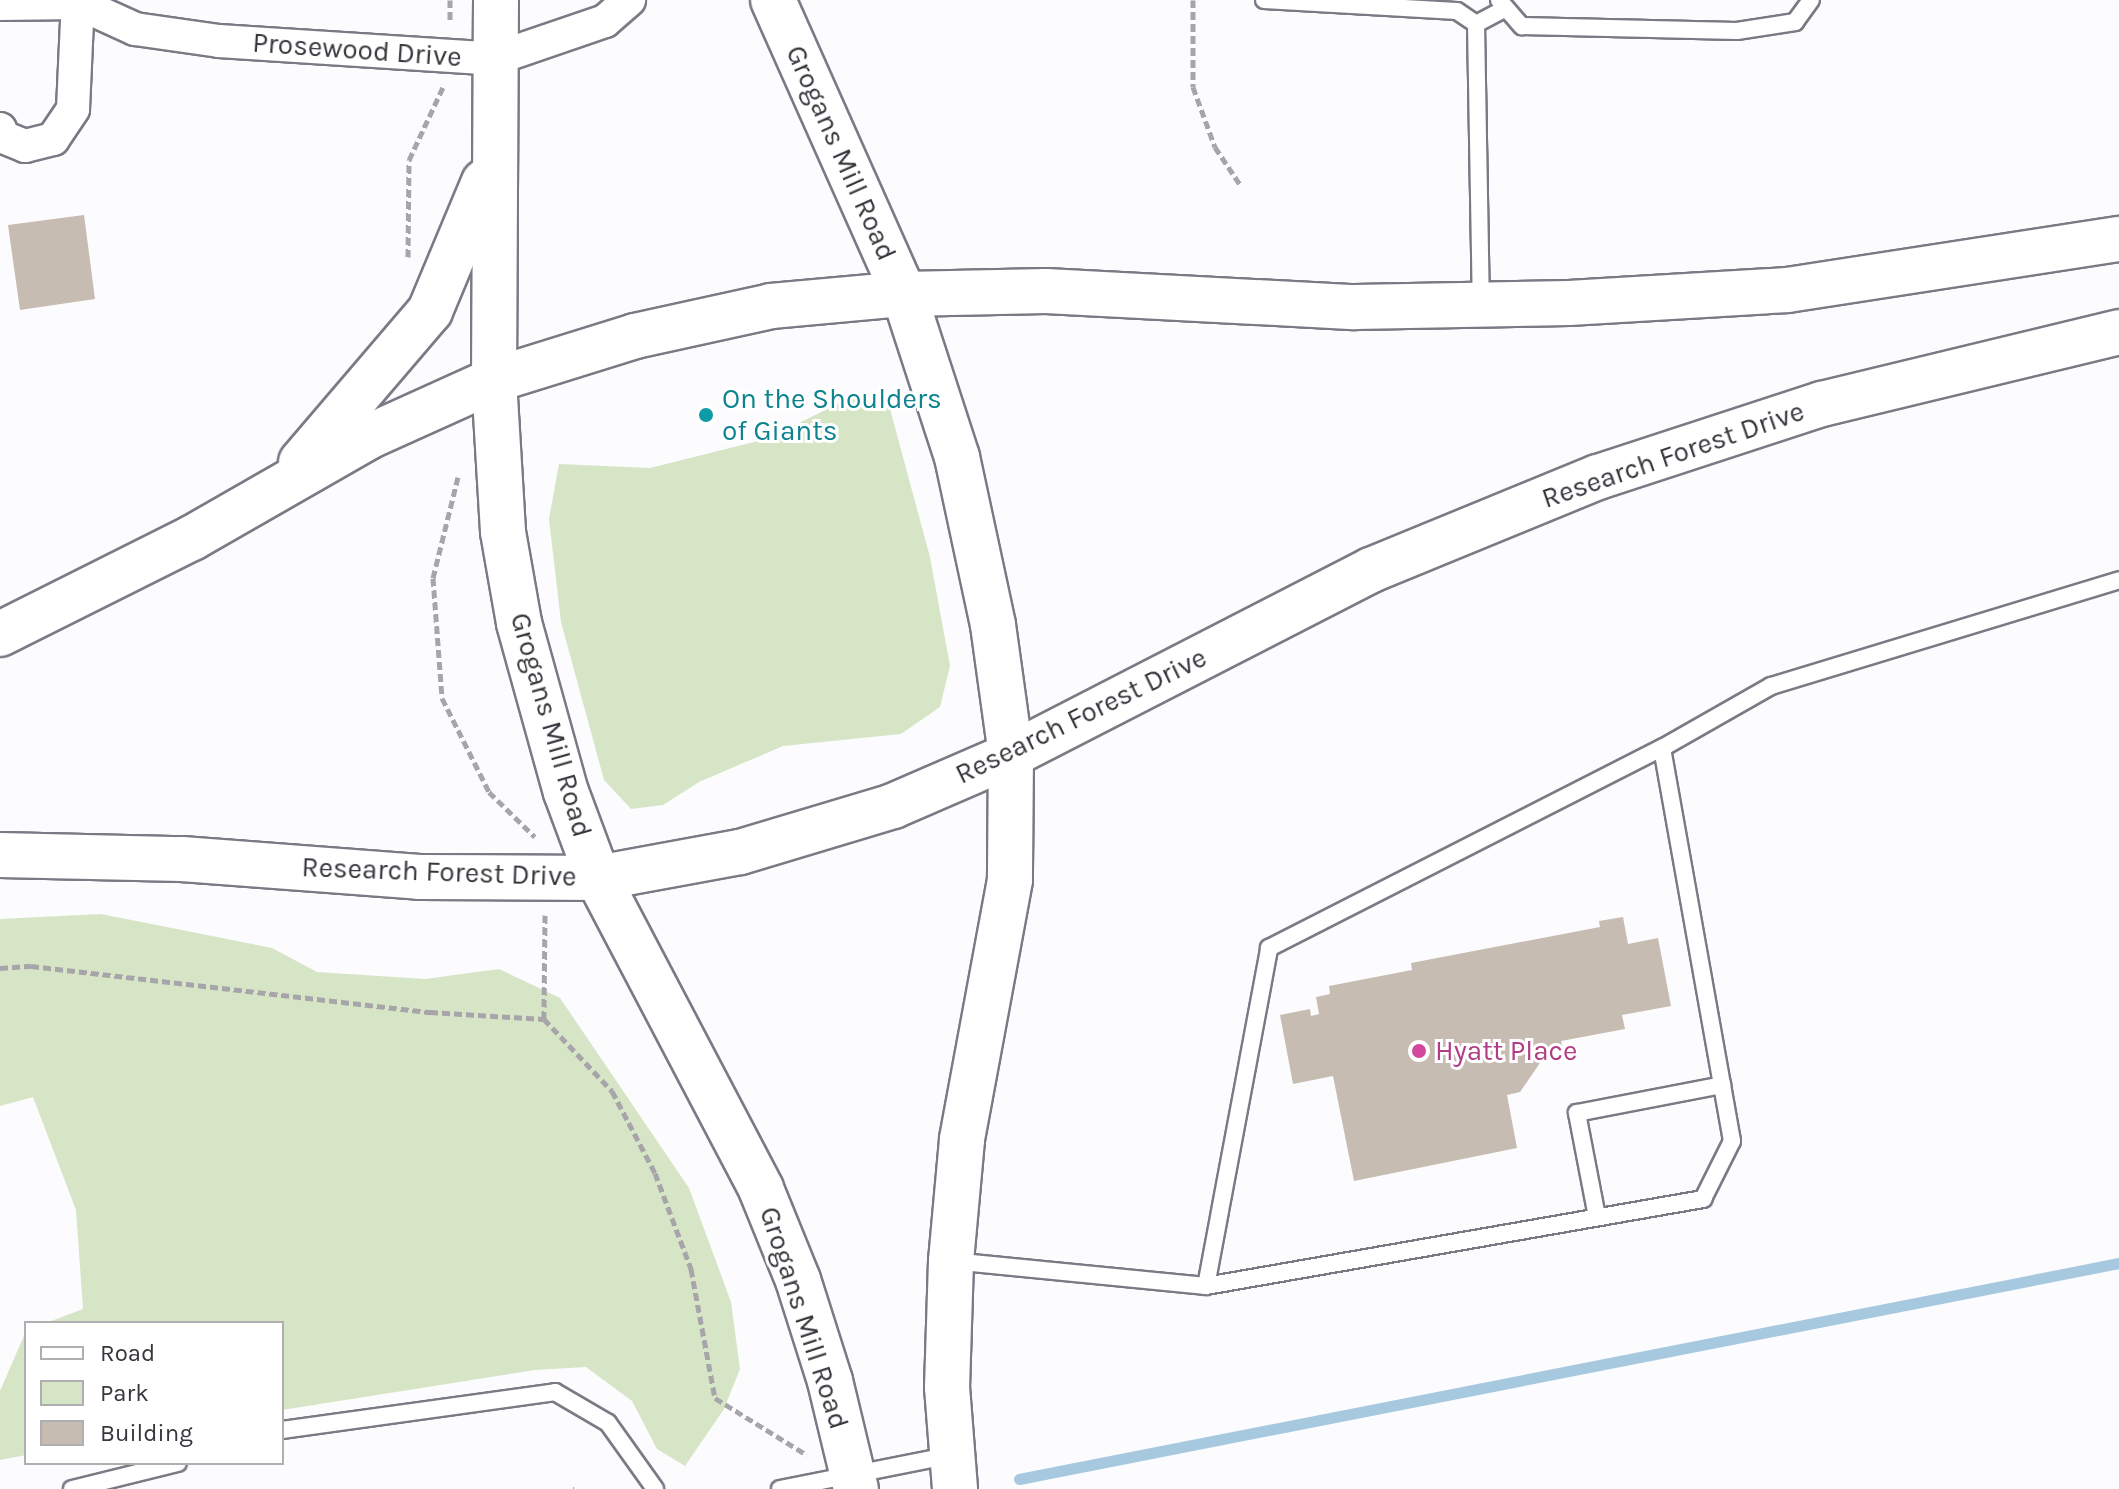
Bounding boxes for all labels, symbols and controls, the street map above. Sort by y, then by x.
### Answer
street label: Prosewood Drive [251,26,463,74]
street label: Grogans Mill Road [779,40,903,266]
place label: On the Shoulders of Giants [722,382,942,448]
street label: Research Forest Drive [1537,394,1809,516]
marker: On the Shoulders of Giants [697,406,715,424]
street label: Grogans Mill Road [503,609,599,841]
street label: Research Forest Drive [950,641,1212,791]
street label: Research Forest Drive [301,850,577,894]
place label: Hyatt Place [1435,1034,1577,1068]
marker: Hyatt Place [1410,1042,1428,1060]
street label: Grogans Mill Road [752,1203,856,1433]
legend [24,1321,284,1465]
text: Road [100,1339,155,1367]
text: Park [100,1379,149,1407]
text: Building [100,1419,193,1447]

